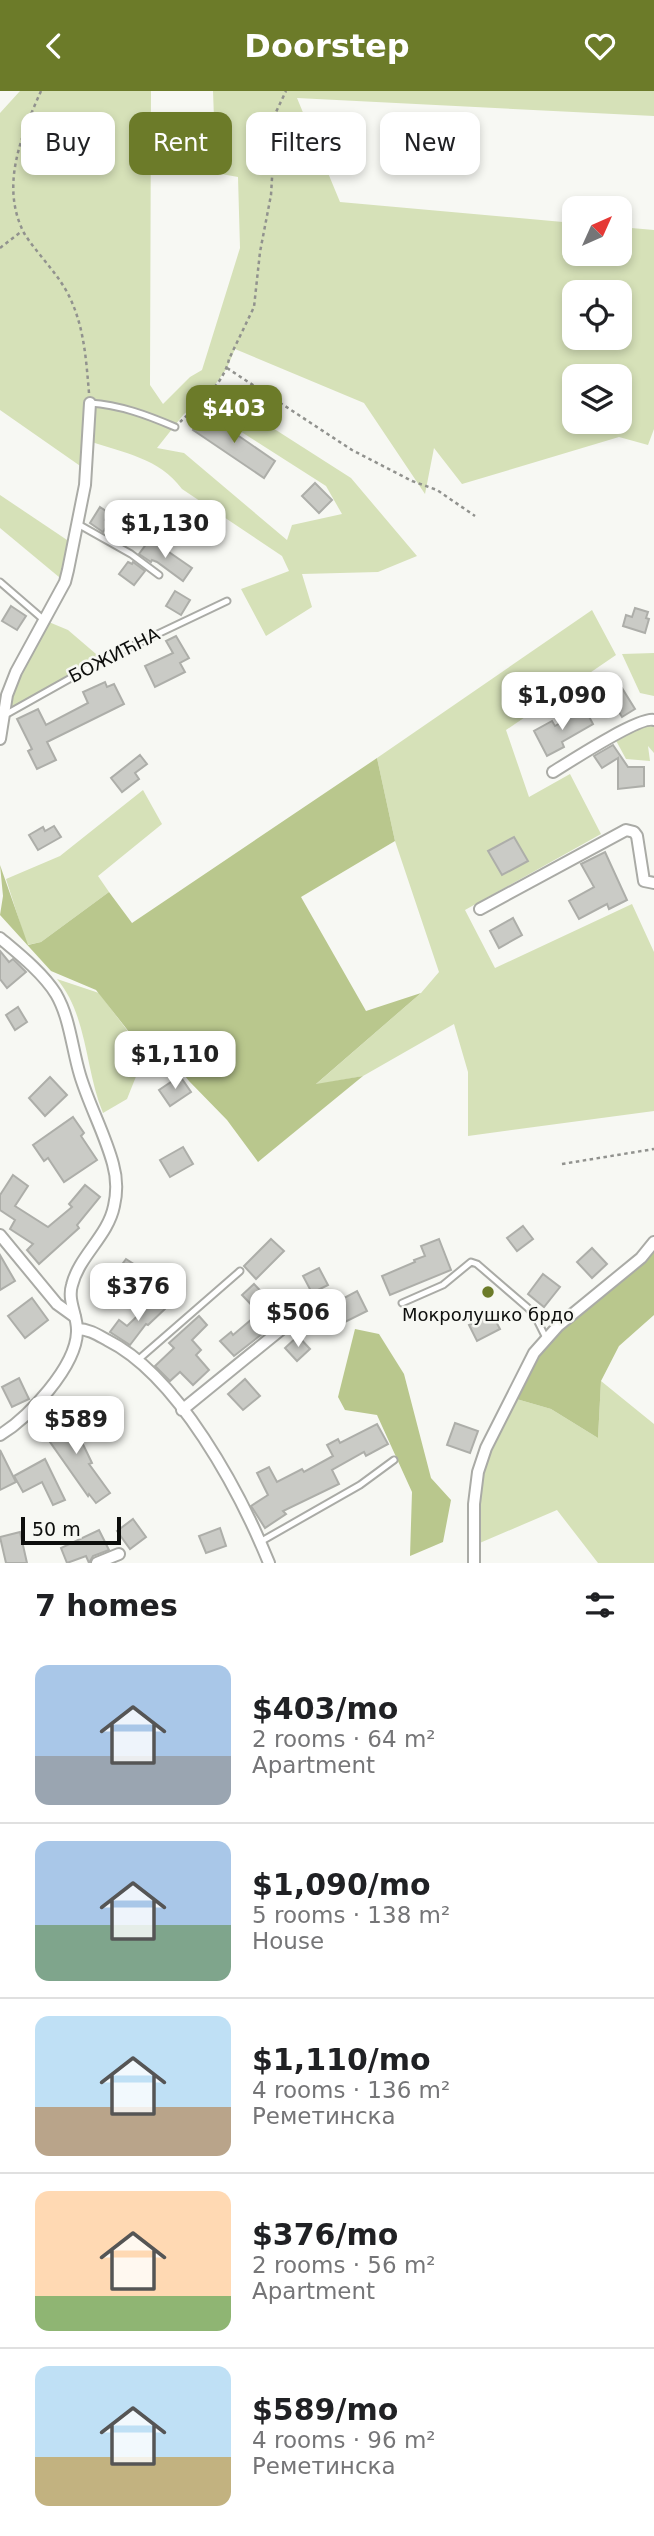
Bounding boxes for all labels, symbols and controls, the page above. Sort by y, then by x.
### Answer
icon: back [35,27,73,65]
text: Doorstep [244,27,410,65]
icon: heart [581,27,619,65]
chip: Buy [21,112,115,175]
chip: Rent [129,112,232,175]
chip: Filters [246,112,366,175]
chip: New [380,112,480,175]
north arrow [562,196,632,266]
map controls [562,196,632,434]
button: locate [562,280,632,350]
button: layers [562,364,632,434]
pin: $403 [193,385,275,445]
text: $403 [202,395,266,421]
pin: $1,130 [108,501,222,560]
text: $1,130 [121,510,209,536]
street label: БОЖИЋНА [65,623,164,687]
pin: $1,090 [505,673,619,732]
text: $1,090 [518,682,606,708]
pin: $1,110 [118,1031,232,1091]
text: $1,110 [131,1041,219,1067]
pin: $376 [97,1263,179,1323]
text: $376 [106,1273,170,1299]
marker: Мокролушко брдо [480,1284,496,1300]
pin: $506 [257,1289,339,1349]
text: $506 [266,1299,330,1325]
place label: Мокролушко брдо [402,1304,574,1325]
pin: $589 [35,1397,117,1456]
text: $589 [44,1406,108,1432]
scale bar [21,1514,121,1546]
text: 50 m [32,1518,81,1540]
icon: filters [581,1586,619,1624]
text: 7 homes [35,1588,178,1623]
text: $403/mo [252,1691,398,1726]
icon: home [91,1693,175,1777]
text: 2 rooms · 64 m² [252,1726,436,1752]
text: Apartment [252,1752,375,1778]
text: $1,090/mo [252,1867,431,1902]
icon: home [91,1869,175,1953]
text: 5 rooms · 138 m² [252,1902,450,1928]
text: House [252,1928,324,1954]
text: $1,110/mo [252,2042,431,2077]
icon: home [91,2044,175,2128]
text: 4 rooms · 136 m² [252,2077,450,2103]
text: Реметинска [252,2103,396,2129]
text: $376/mo [252,2217,398,2252]
icon: home [91,2219,175,2303]
text: 2 rooms · 56 m² [252,2252,436,2278]
text: Apartment [252,2278,375,2304]
text: $589/mo [252,2392,398,2427]
icon: home [91,2394,175,2478]
text: 4 rooms · 96 m² [252,2427,436,2453]
text: Реметинска [252,2453,396,2479]

